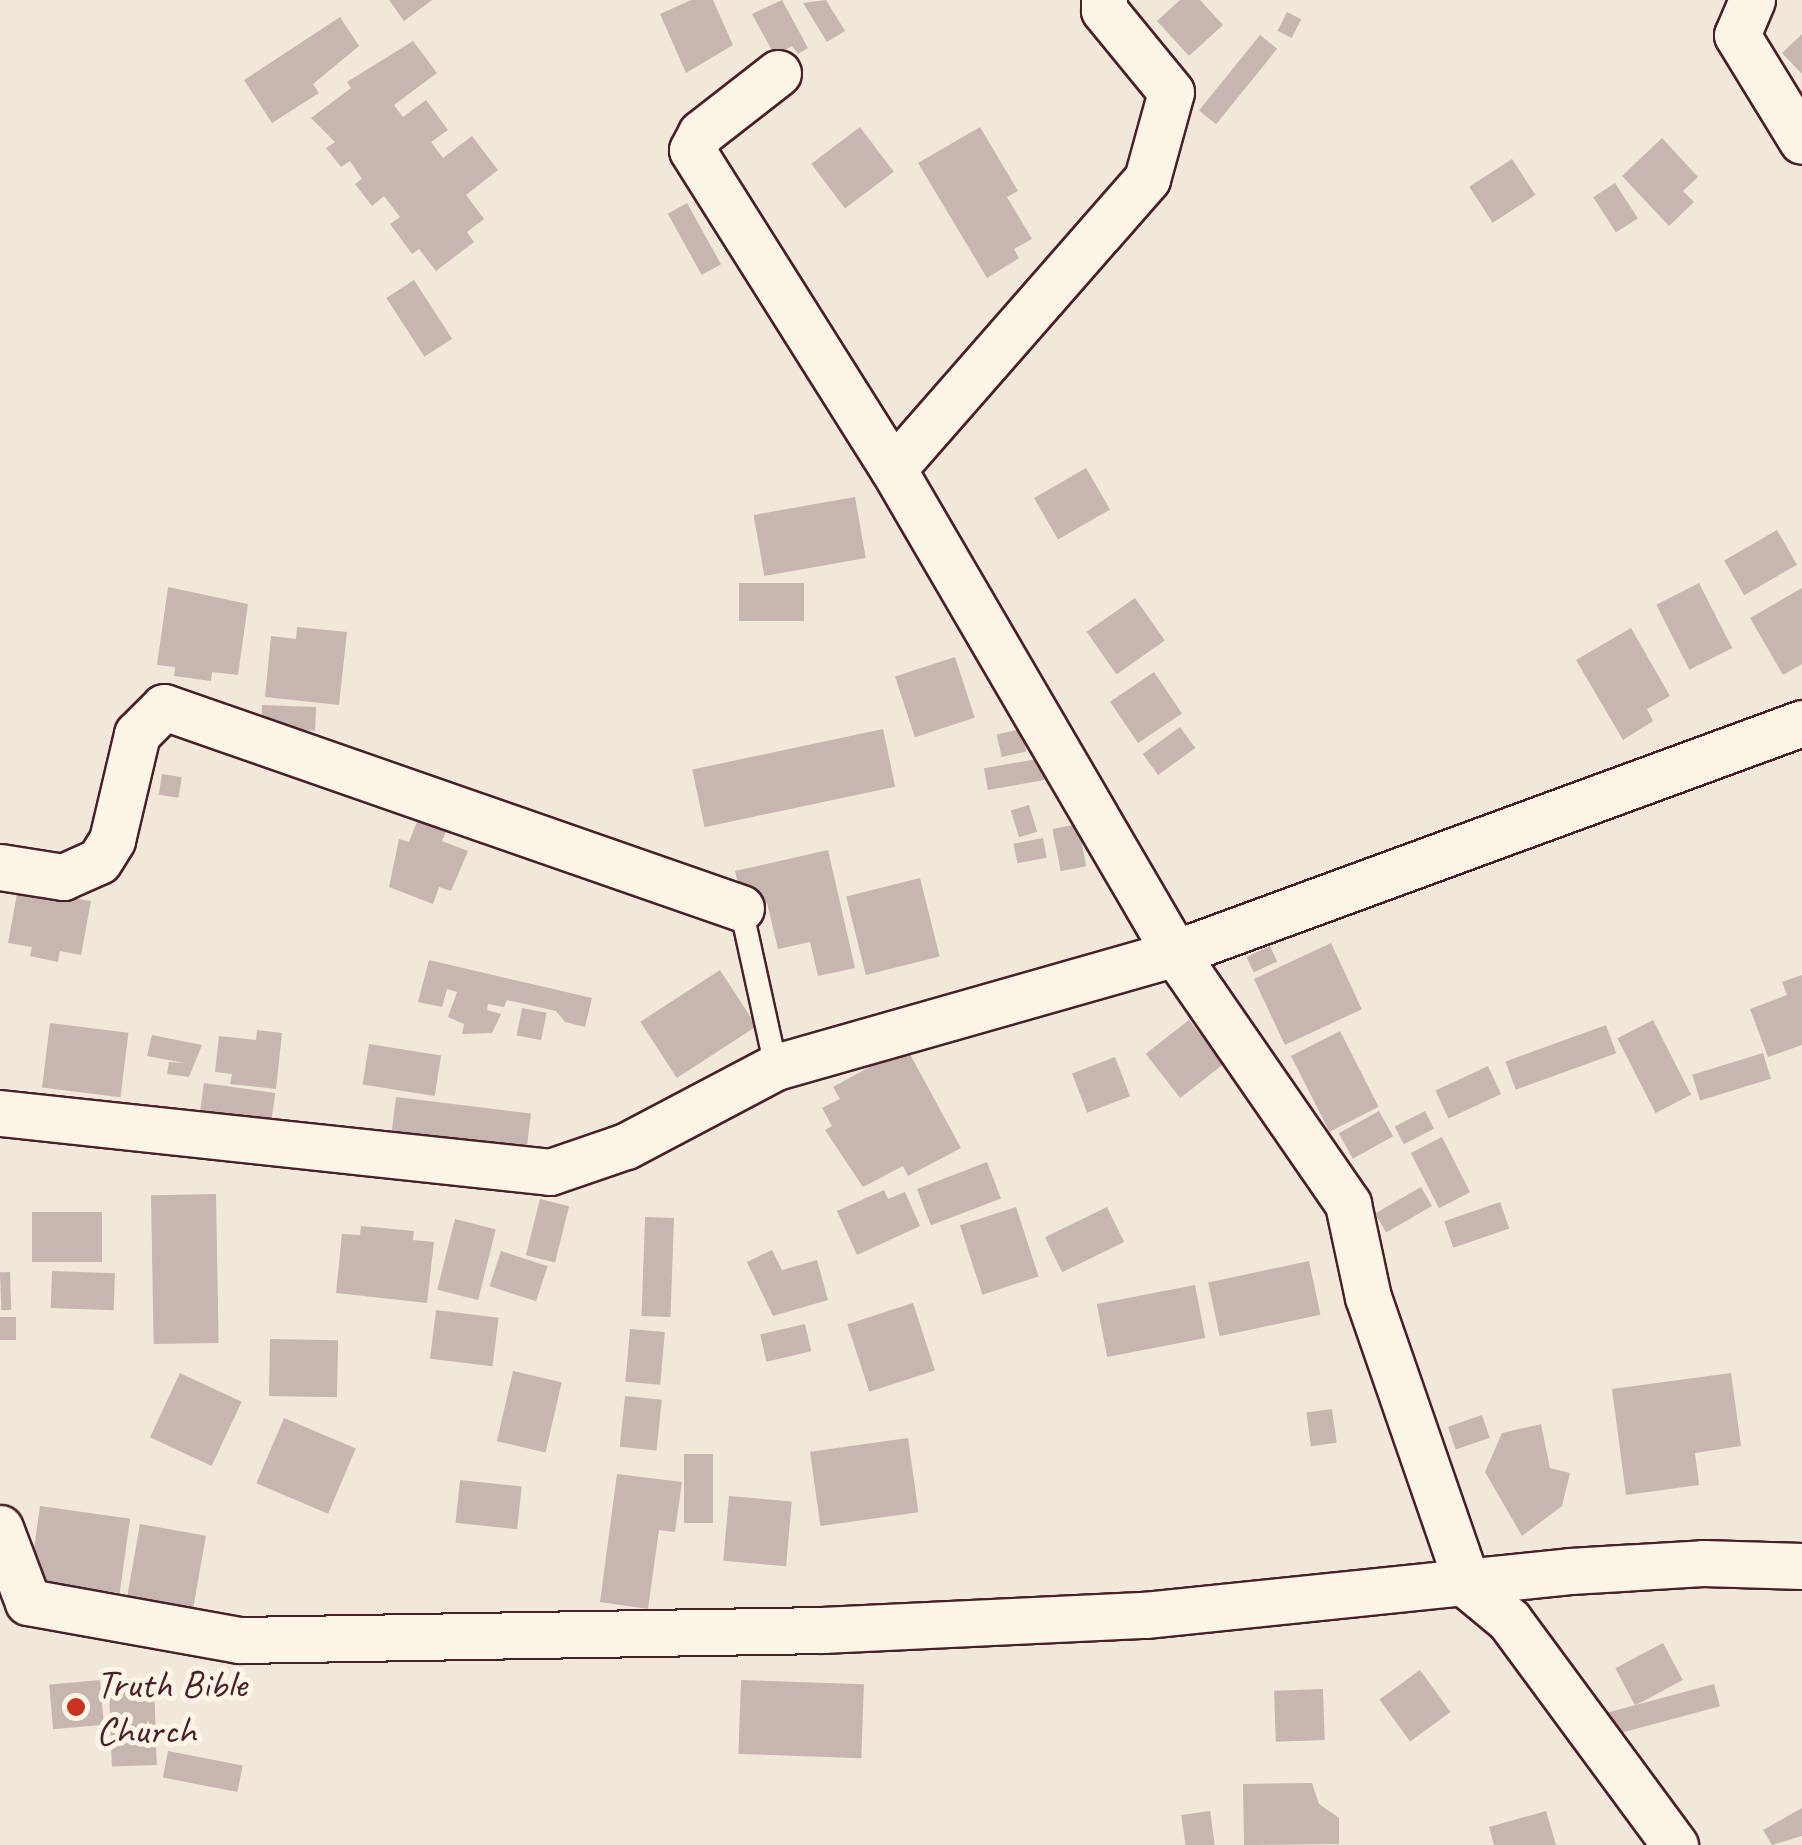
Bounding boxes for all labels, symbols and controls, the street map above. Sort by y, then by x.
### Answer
place label: Truth Bible Church [96,1660,247,1754]
marker: Truth Bible Church [65,1696,87,1718]

